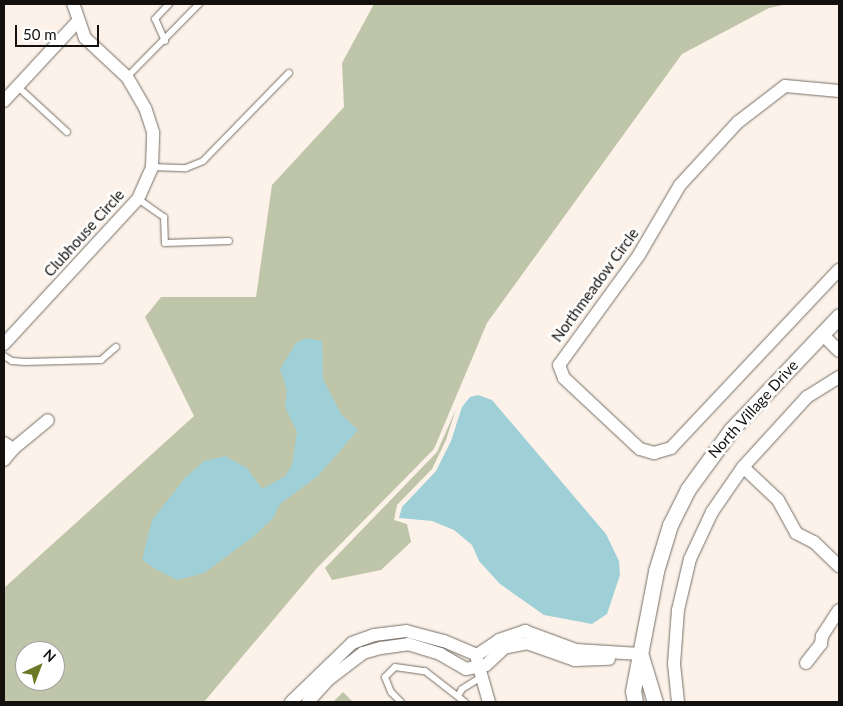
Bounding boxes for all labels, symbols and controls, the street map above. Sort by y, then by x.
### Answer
scale bar [18,15,101,47]
text: 50 m [23,25,57,43]
street label: Clubhouse Circle [40,186,128,280]
street label: Northmeadow Circle [548,225,642,345]
street label: North Village Drive [704,356,802,462]
north arrow [15,641,65,691]
text: N [40,645,60,665]

